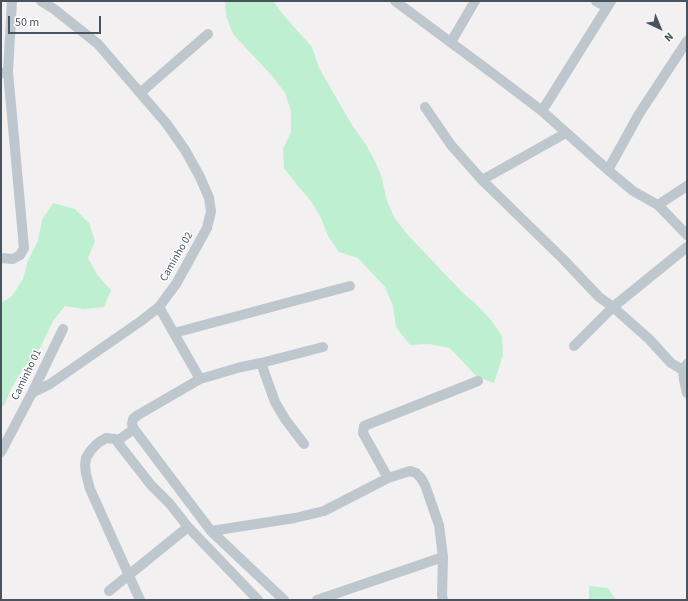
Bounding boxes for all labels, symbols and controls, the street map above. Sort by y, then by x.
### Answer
scale bar [10,8,103,34]
north arrow [640,8,680,48]
text: 50 m [15,14,39,31]
text: N [661,29,677,45]
street label: Caminho 02 [158,230,196,284]
street label: Caminho 01 [9,348,45,402]

